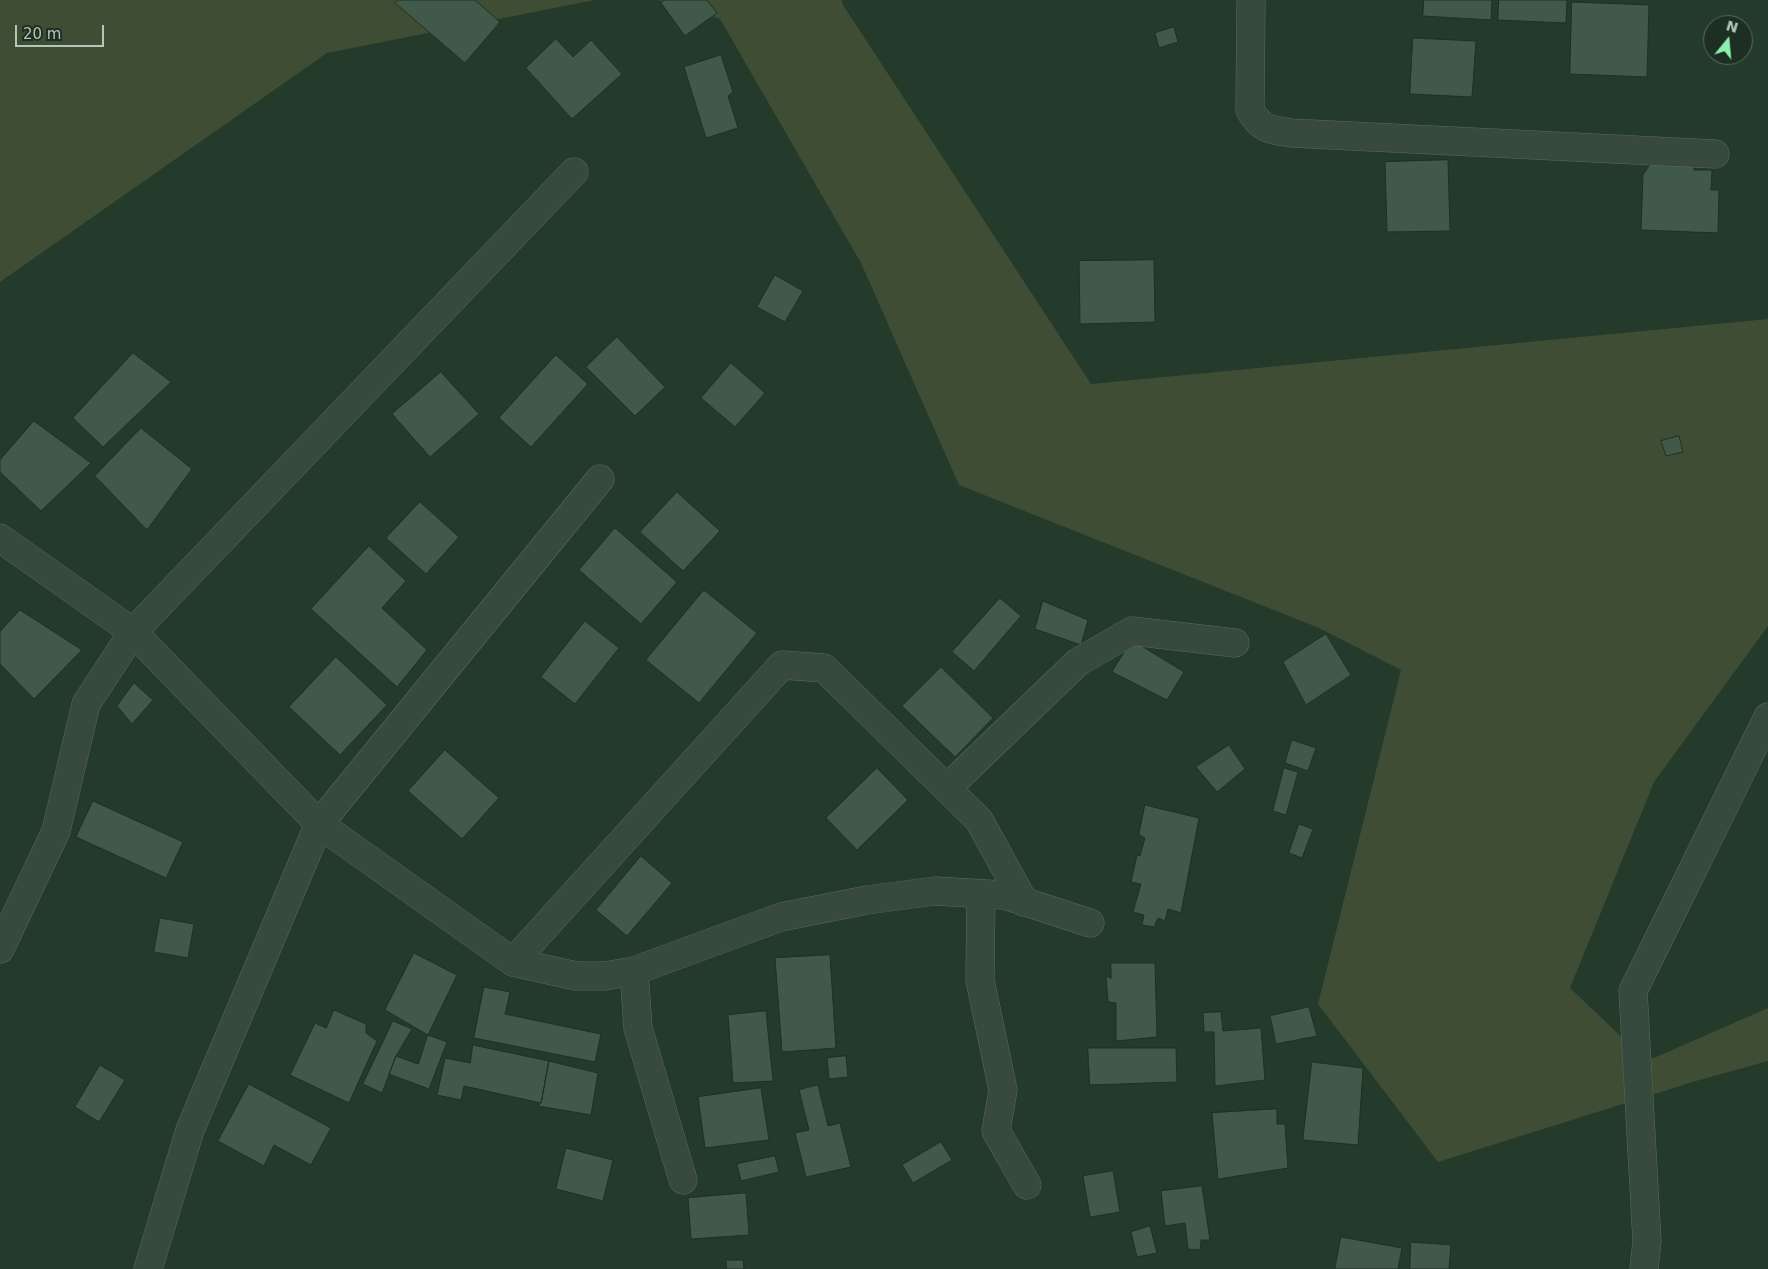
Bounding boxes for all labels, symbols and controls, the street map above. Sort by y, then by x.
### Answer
scale bar [18,15,106,47]
north arrow [1703,15,1753,65]
text: N [1724,17,1740,36]
text: 20 m [23,25,61,43]

